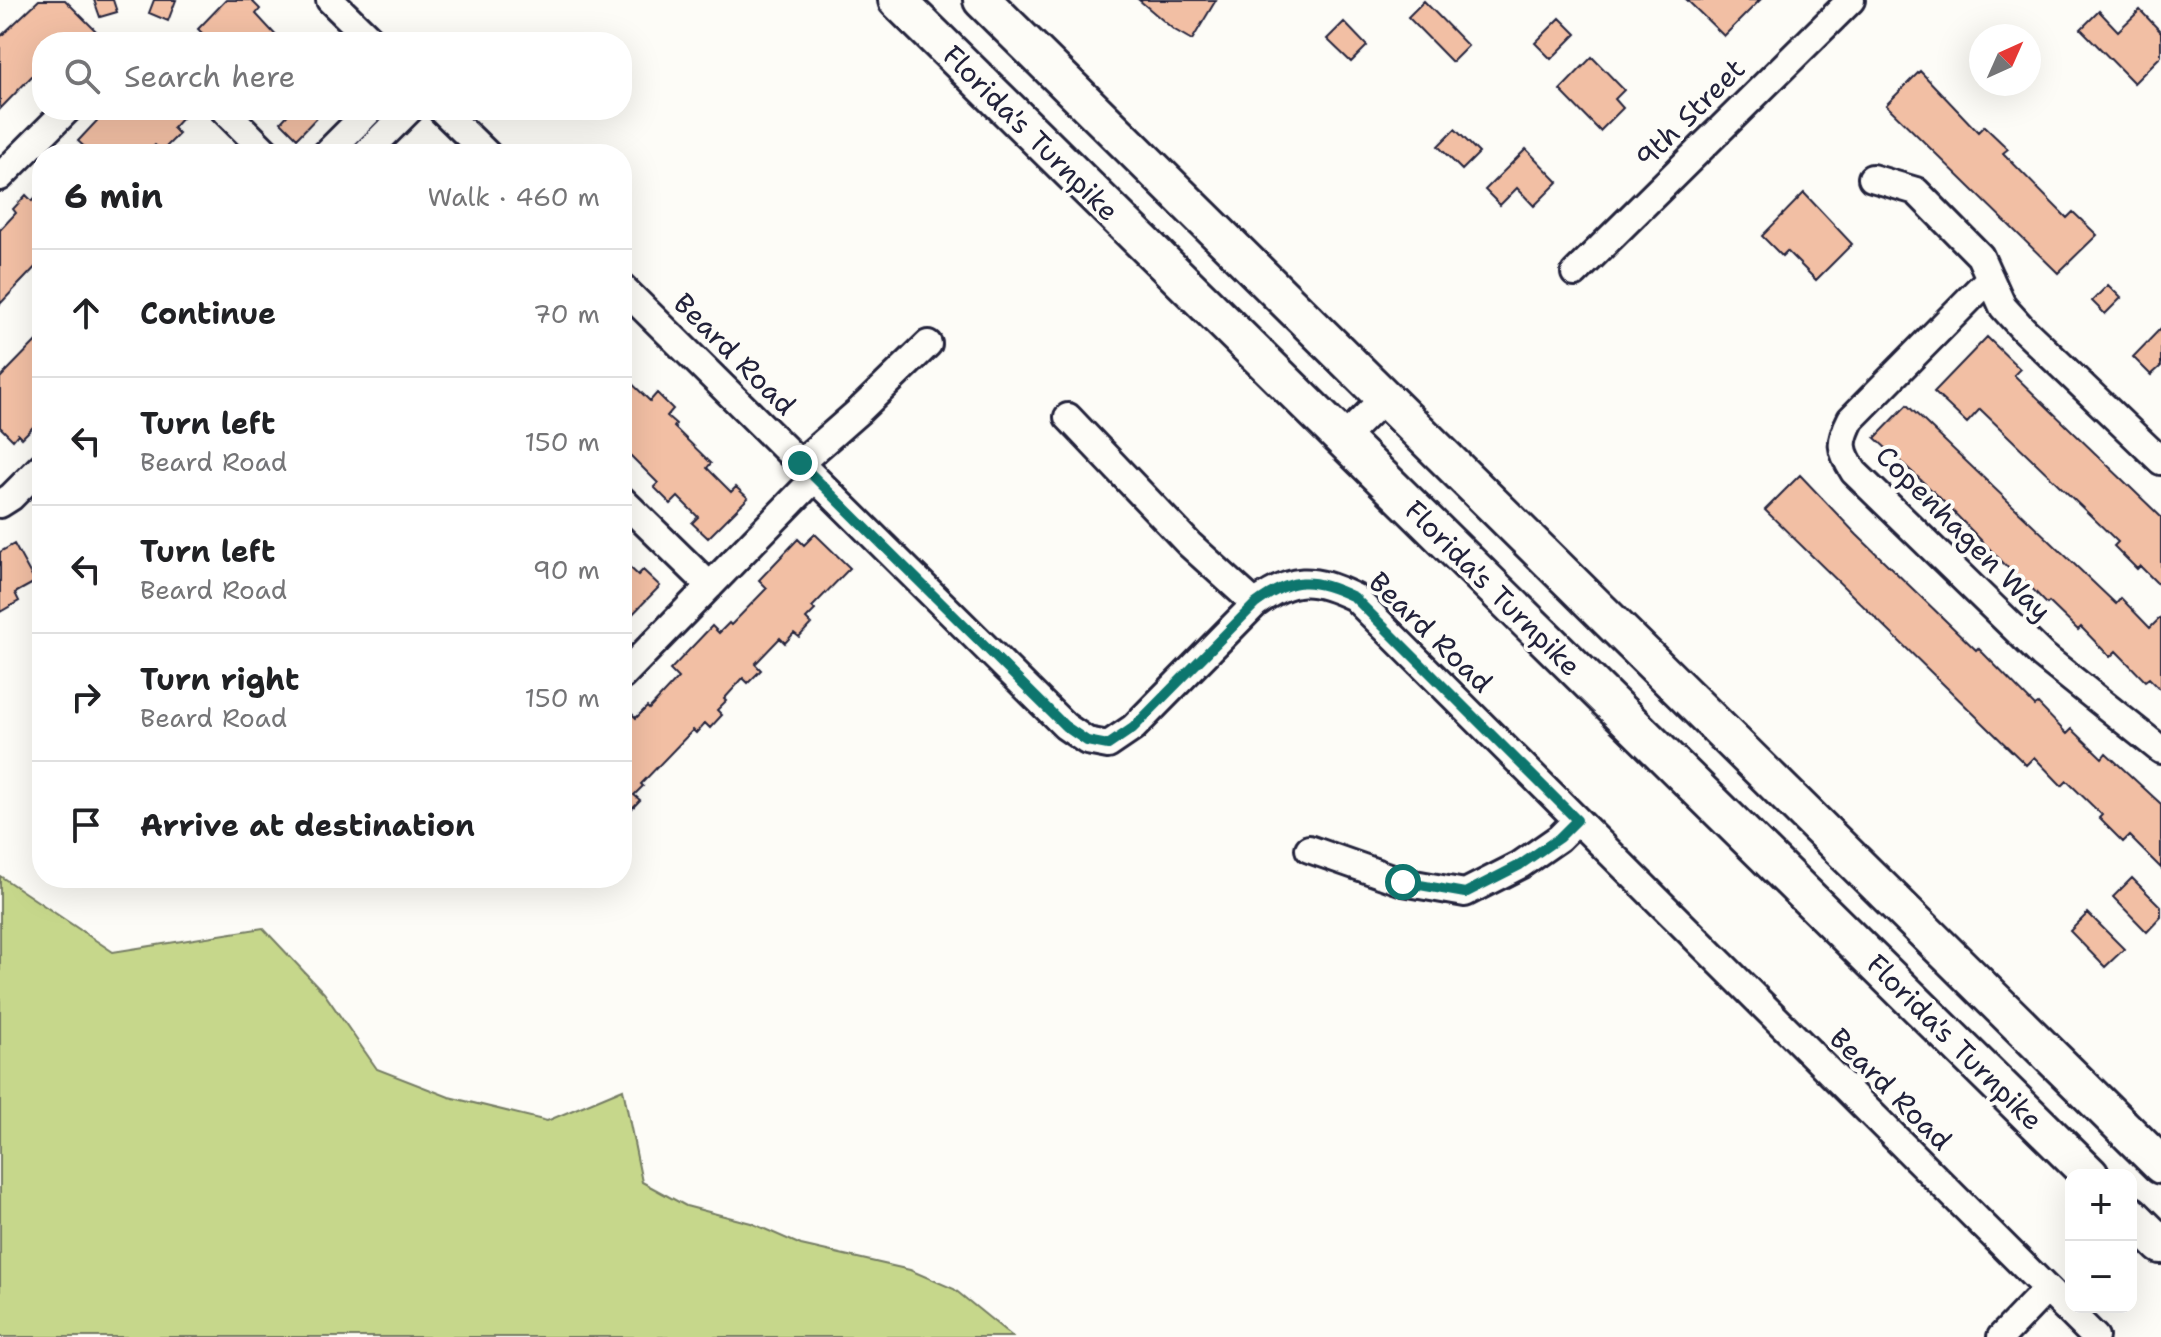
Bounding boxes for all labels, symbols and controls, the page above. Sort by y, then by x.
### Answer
north arrow [1969,24,2041,96]
search box [32,32,632,120]
street label: Florida's Turnpike [935,37,1127,229]
street label: 9th Street [1627,50,1753,176]
icon: search [60,54,104,98]
text: Search here [124,56,295,97]
text: 6 min [64,173,163,219]
text: Walk · 460 m [427,179,600,214]
street label: Beard Road [666,285,804,423]
icon: ahead [64,291,108,335]
text: Continue [140,293,276,334]
text: 70 m [533,296,600,331]
text: Turn left [140,403,275,444]
icon: left [64,419,108,463]
text: 150 m [524,424,600,459]
street label: Copenhagen Way [1868,437,2060,629]
text: Beard Road [140,444,287,479]
route end [782,445,818,481]
street label: Florida's Turnpike [1397,492,1589,684]
text: Turn left [140,531,275,572]
icon: left [64,547,108,591]
text: 90 m [533,552,600,587]
street label: Beard Road [1361,563,1501,701]
text: Beard Road [140,572,287,607]
text: Turn right [140,659,299,700]
icon: right [64,675,108,719]
text: 150 m [524,680,600,715]
text: Beard Road [140,700,287,735]
icon: arrive [64,803,108,847]
text: Arrive at destination [140,805,475,846]
route start [1385,864,1421,900]
street label: Florida's Turnpike [1859,946,2051,1138]
street label: Beard Road [1822,1020,1960,1158]
map controls [2065,1169,2137,1313]
button: + [2065,1169,2137,1241]
button: − [2065,1241,2137,1313]

